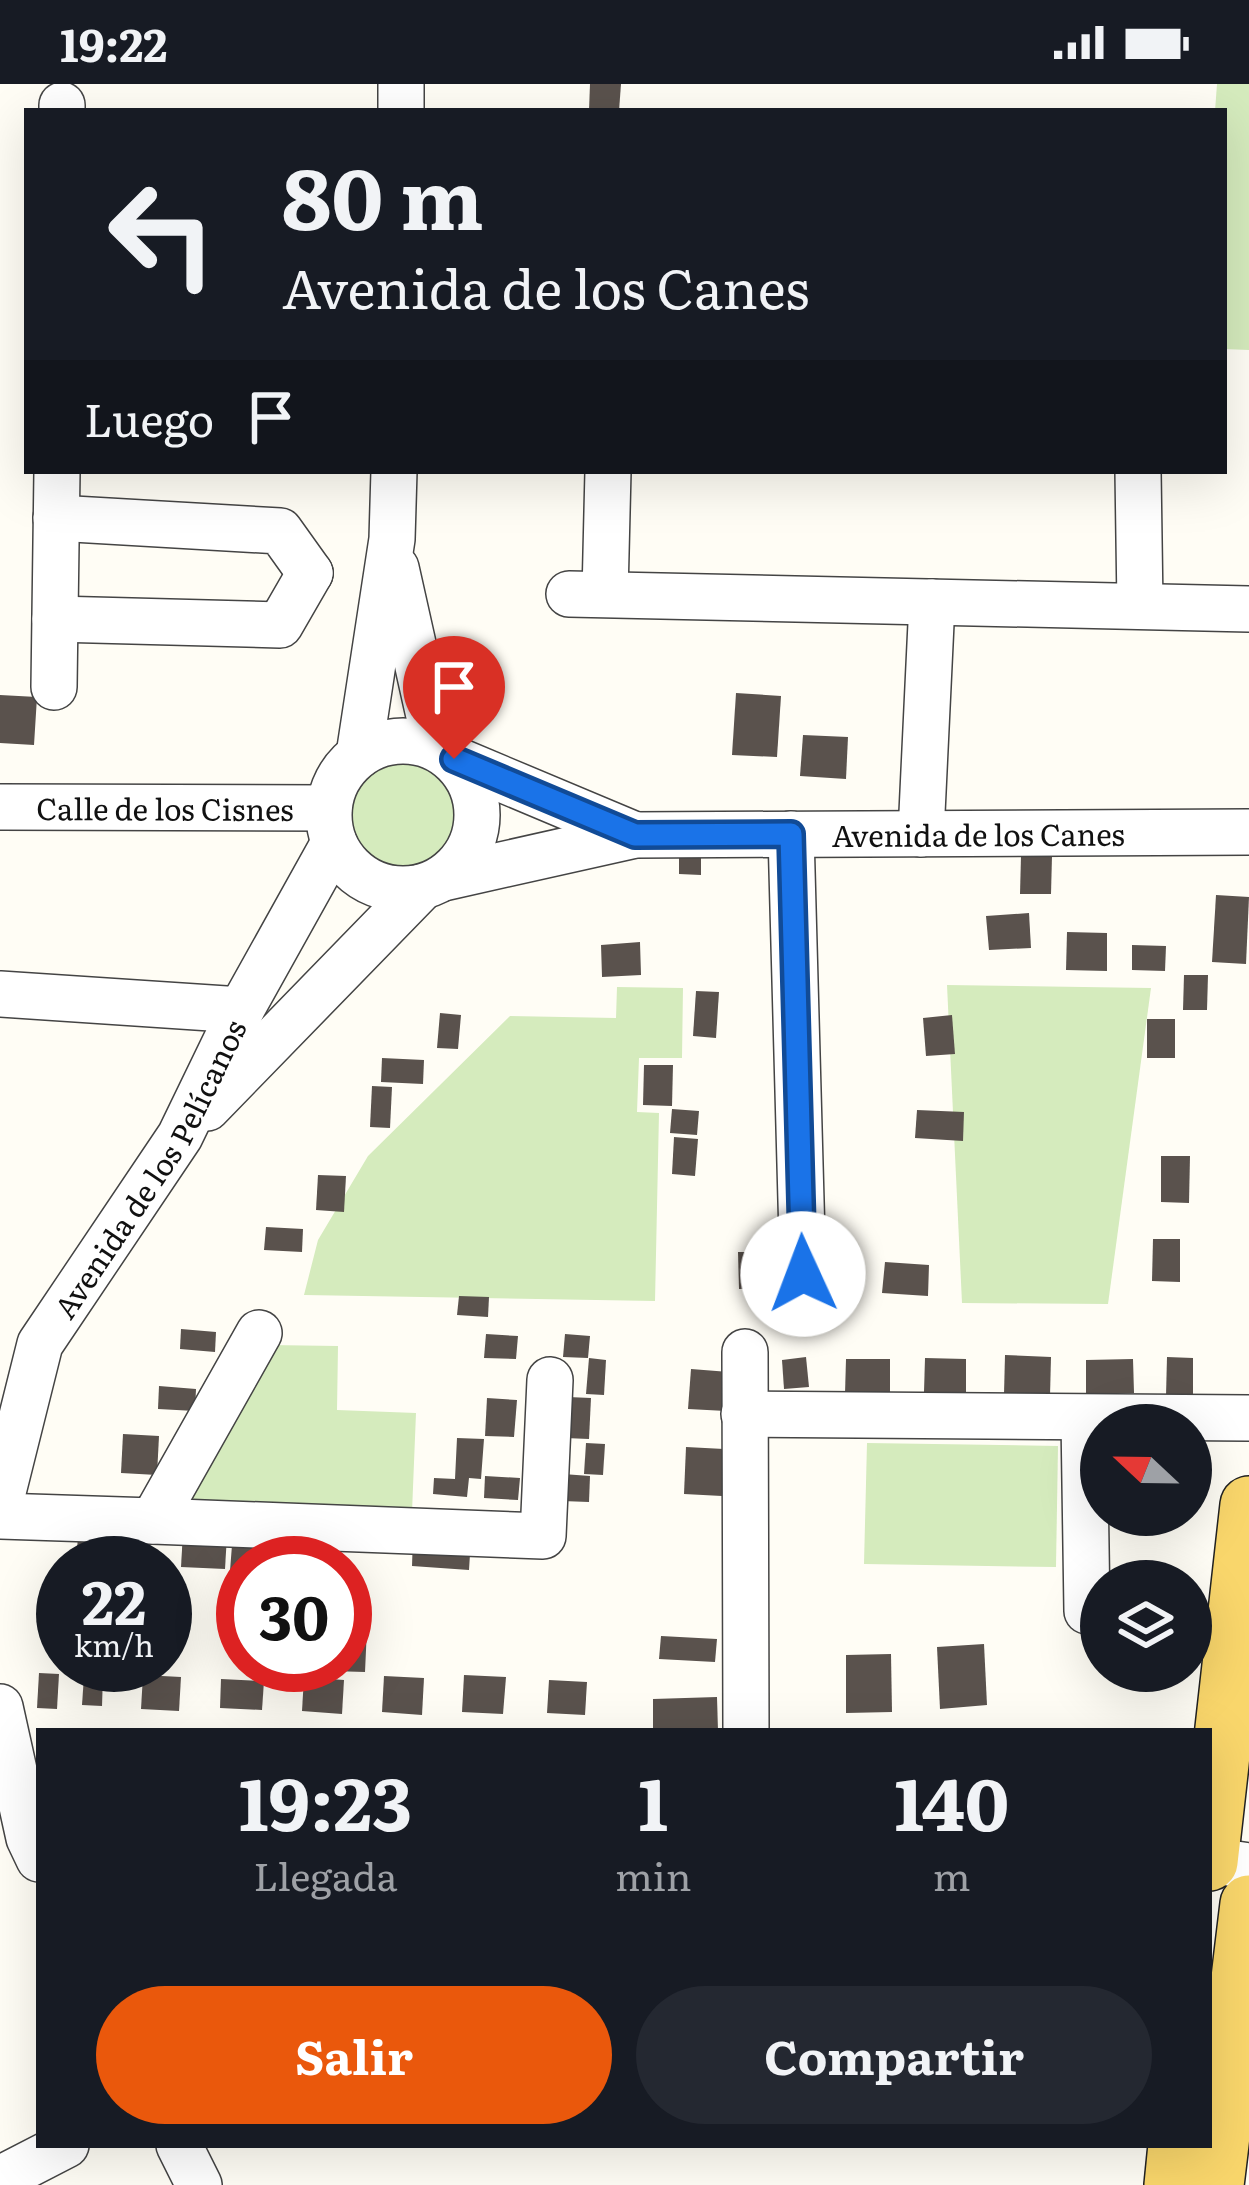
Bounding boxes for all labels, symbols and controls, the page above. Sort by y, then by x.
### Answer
text: 19:22 [60,9,167,76]
text: 80 m [282,131,484,256]
icon: left [84,156,240,312]
text: Avenida de los Canes [282,245,809,326]
text: Luego [84,384,214,451]
icon: arrive [238,384,304,450]
pin [403,636,505,759]
icon: arrive [421,654,487,720]
street label: Calle de los Cisnes [36,785,294,830]
street label: Avenida de los Canes [832,811,1125,856]
street label: Avenida de los Pelícanos [42,1011,255,1327]
position arrow [740,1211,866,1337]
north arrow [1080,1404,1212,1536]
map controls [1080,1404,1212,1692]
speed limit sign: 30 [216,1536,372,1692]
text: 22 [82,1554,146,1643]
button: layers [1080,1560,1212,1692]
text: km/h [74,1622,154,1666]
text: 19:23 [239,1746,412,1853]
text: 1 [638,1746,668,1853]
text: 140 [894,1746,1009,1853]
text: Llegada [253,1845,397,1903]
text: min [615,1845,692,1903]
text: m [933,1845,971,1903]
button: Salir [96,1986,612,2124]
button: Compartir [636,1986,1152,2124]

